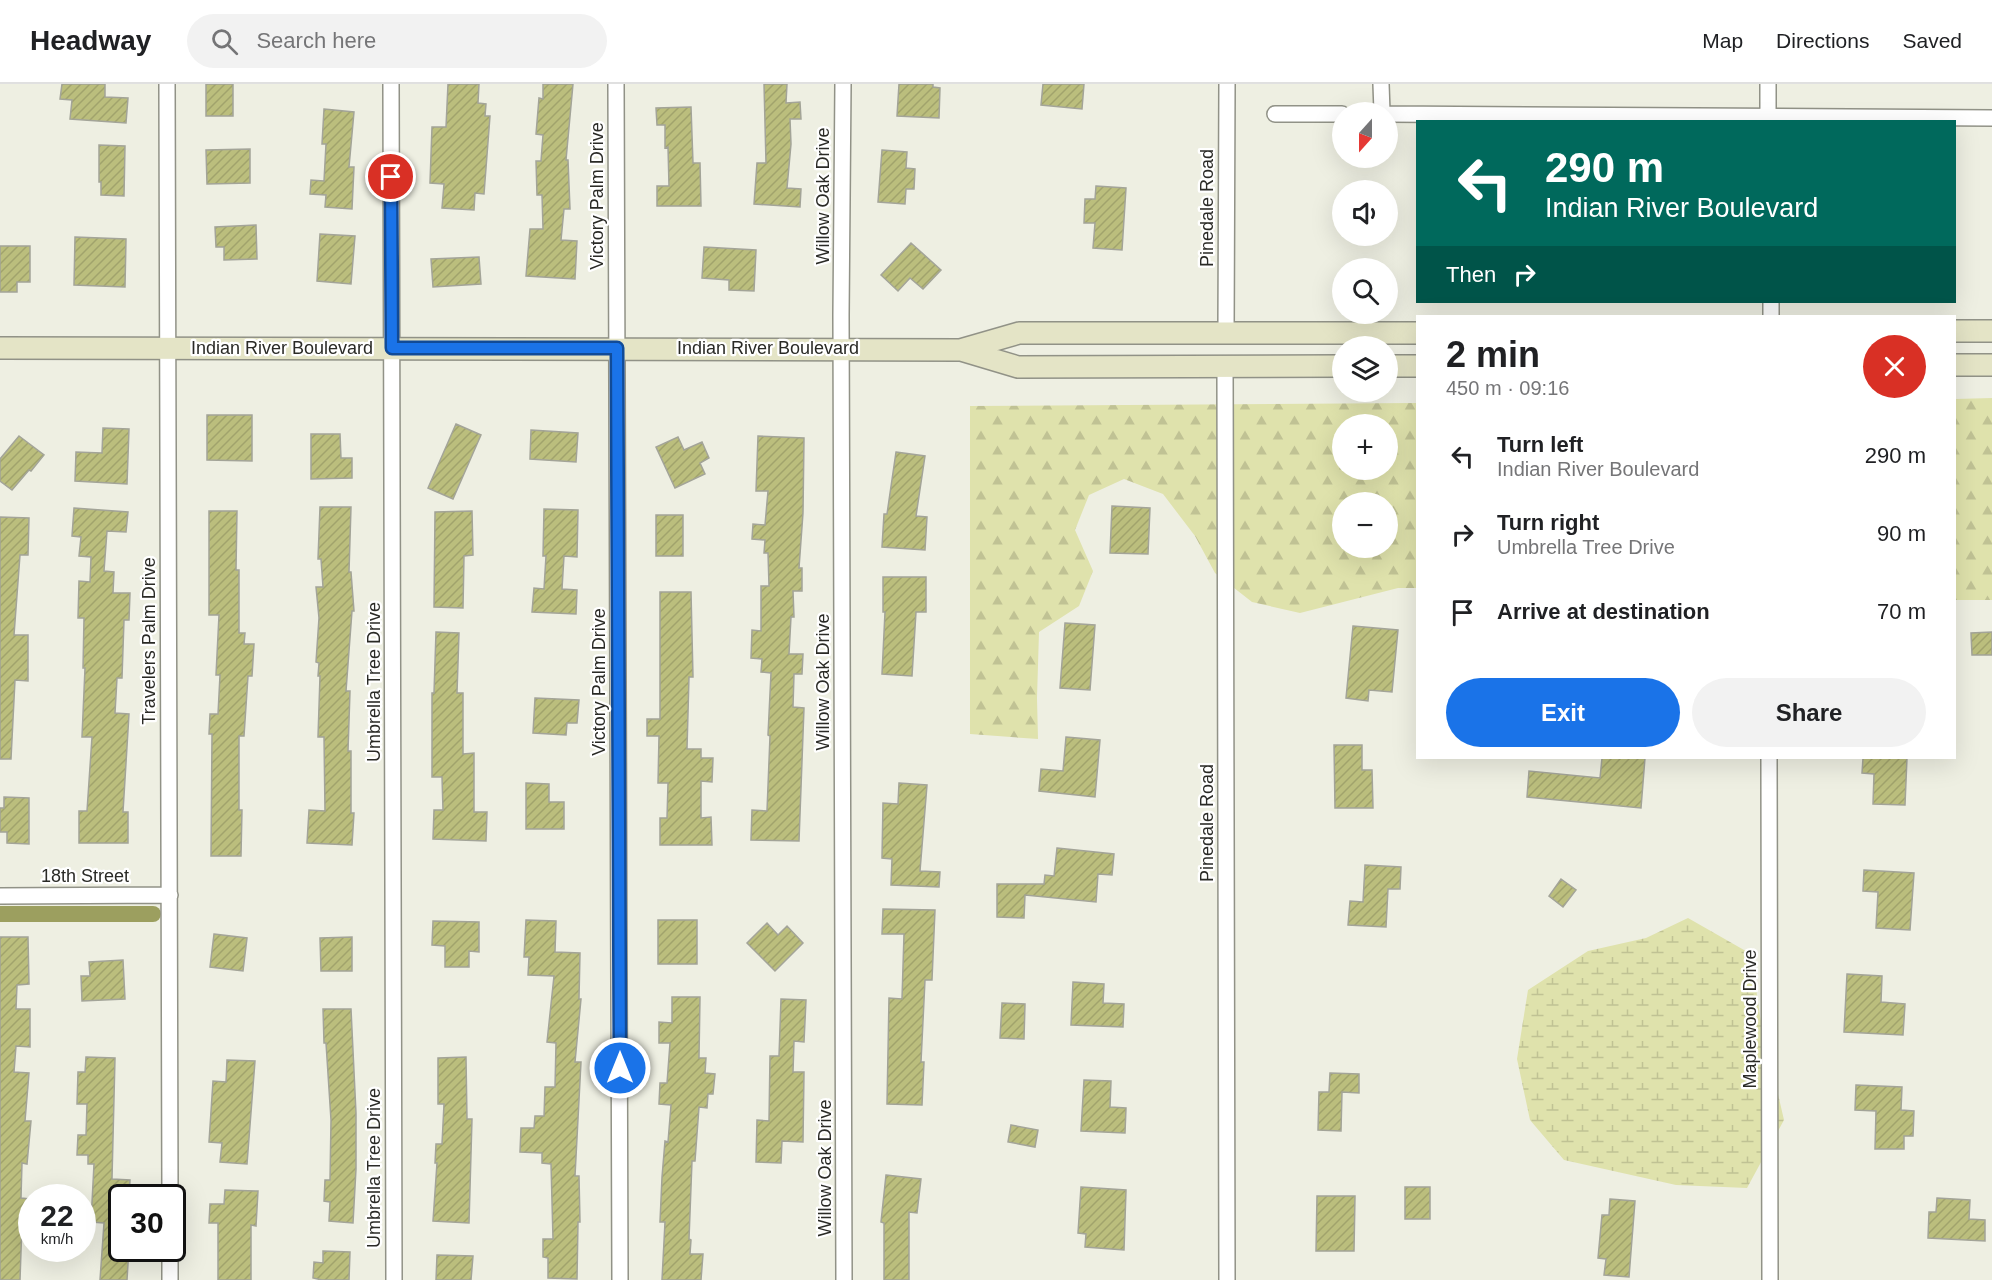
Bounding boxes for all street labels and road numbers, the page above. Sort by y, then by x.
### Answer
street label: Victory Palm Drive [587,122,607,270]
street label: Willow Oak Drive [813,127,833,265]
street label: Pinedale Road [1197,149,1217,267]
street label: Indian River Boulevard [191,338,373,358]
street label: Indian River Boulevard [677,338,859,358]
street label: Travelers Palm Drive [139,557,159,725]
street label: Umbrella Tree Drive [364,602,384,762]
street label: Victory Palm Drive [589,608,609,756]
street label: Willow Oak Drive [813,613,833,751]
street label: Pinedale Road [1197,764,1217,882]
street label: 18th Street [41,866,129,886]
street label: Maplewood Drive [1740,949,1760,1089]
street label: Umbrella Tree Drive [364,1088,384,1248]
street label: Willow Oak Drive [815,1099,835,1237]

